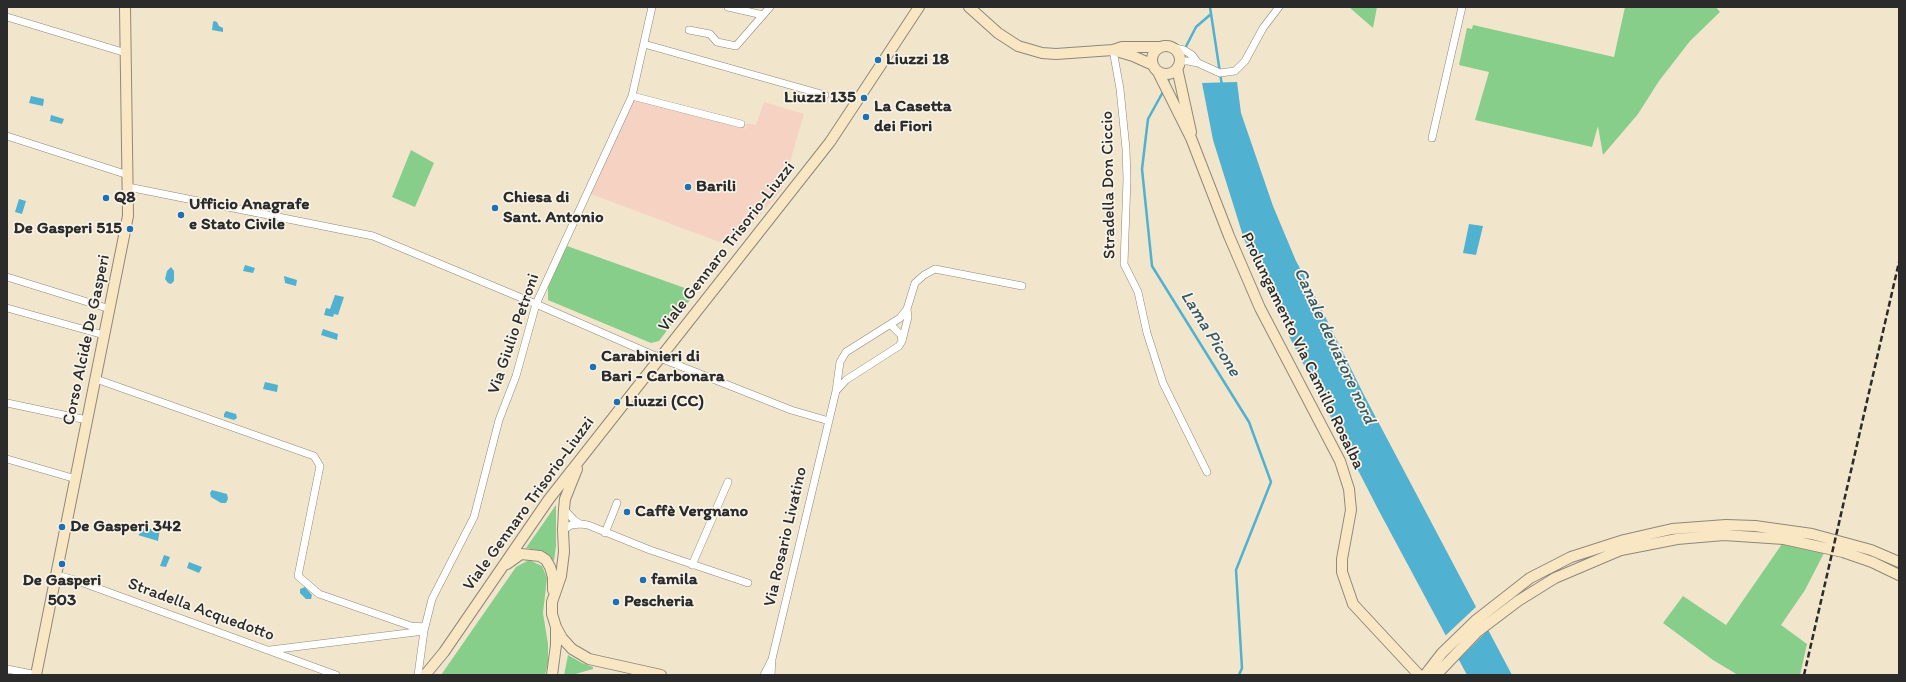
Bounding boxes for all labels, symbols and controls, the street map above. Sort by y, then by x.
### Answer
place label: Liuzzi 18 [886,50,949,70]
marker: Liuzzi 18 [873,55,883,65]
place label: Liuzzi 135 [784,88,856,108]
marker: Liuzzi 135 [859,93,869,103]
place label: La Casetta dei Fiori [874,97,952,137]
street label: Stradella Don Ciccio [1098,111,1120,259]
marker: La Casetta dei Fiori [861,112,871,122]
street label: Viale Gennaro Trisorio-Liuzzi [654,158,800,336]
place label: Barili [696,177,736,197]
marker: Barili [683,182,693,192]
place label: Q8 [114,188,136,208]
place label: Chiesa di Sant. Antonio [503,188,604,228]
marker: Q8 [101,193,111,203]
place label: Ufficio Anagrafe e Stato Civile [189,195,310,235]
marker: Chiesa di Sant. Antonio [490,203,500,213]
marker: Ufficio Anagrafe e Stato Civile [176,210,186,220]
place label: De Gasperi 515 [14,219,122,239]
marker: De Gasperi 515 [125,224,135,234]
street label: Prolungamento Via Camillo Rosalba [1236,229,1368,473]
street label: Corso Alcide De Gasperi [59,253,115,427]
water label: Canale deviatore nord [1288,264,1380,428]
street label: Via Giulio Petroni [484,271,544,397]
water label: Lama Picone [1175,287,1245,381]
place label: Carabinieri di Bari - Carbonara [601,347,724,387]
marker: Carabinieri di Bari - Carbonara [588,362,598,372]
place label: Liuzzi (CC) [625,392,704,412]
marker: Liuzzi (CC) [612,397,622,407]
street label: Viale Gennaro Trisorio-Liuzzi [459,413,599,595]
street label: Via Rosario Livatino [760,465,812,609]
place label: Caffè Vergnano [635,502,748,522]
marker: Caffè Vergnano [622,507,632,517]
place label: De Gasperi 342 [70,517,181,537]
marker: De Gasperi 342 [57,522,67,532]
marker: De Gasperi 503 [57,559,67,569]
place label: famila [651,570,698,590]
place label: De Gasperi 503 [23,571,101,611]
street label: Stradella Acquedotto [125,574,277,646]
marker: famila [638,575,648,585]
place label: Pescheria [624,592,694,612]
marker: Pescheria [611,597,621,607]

